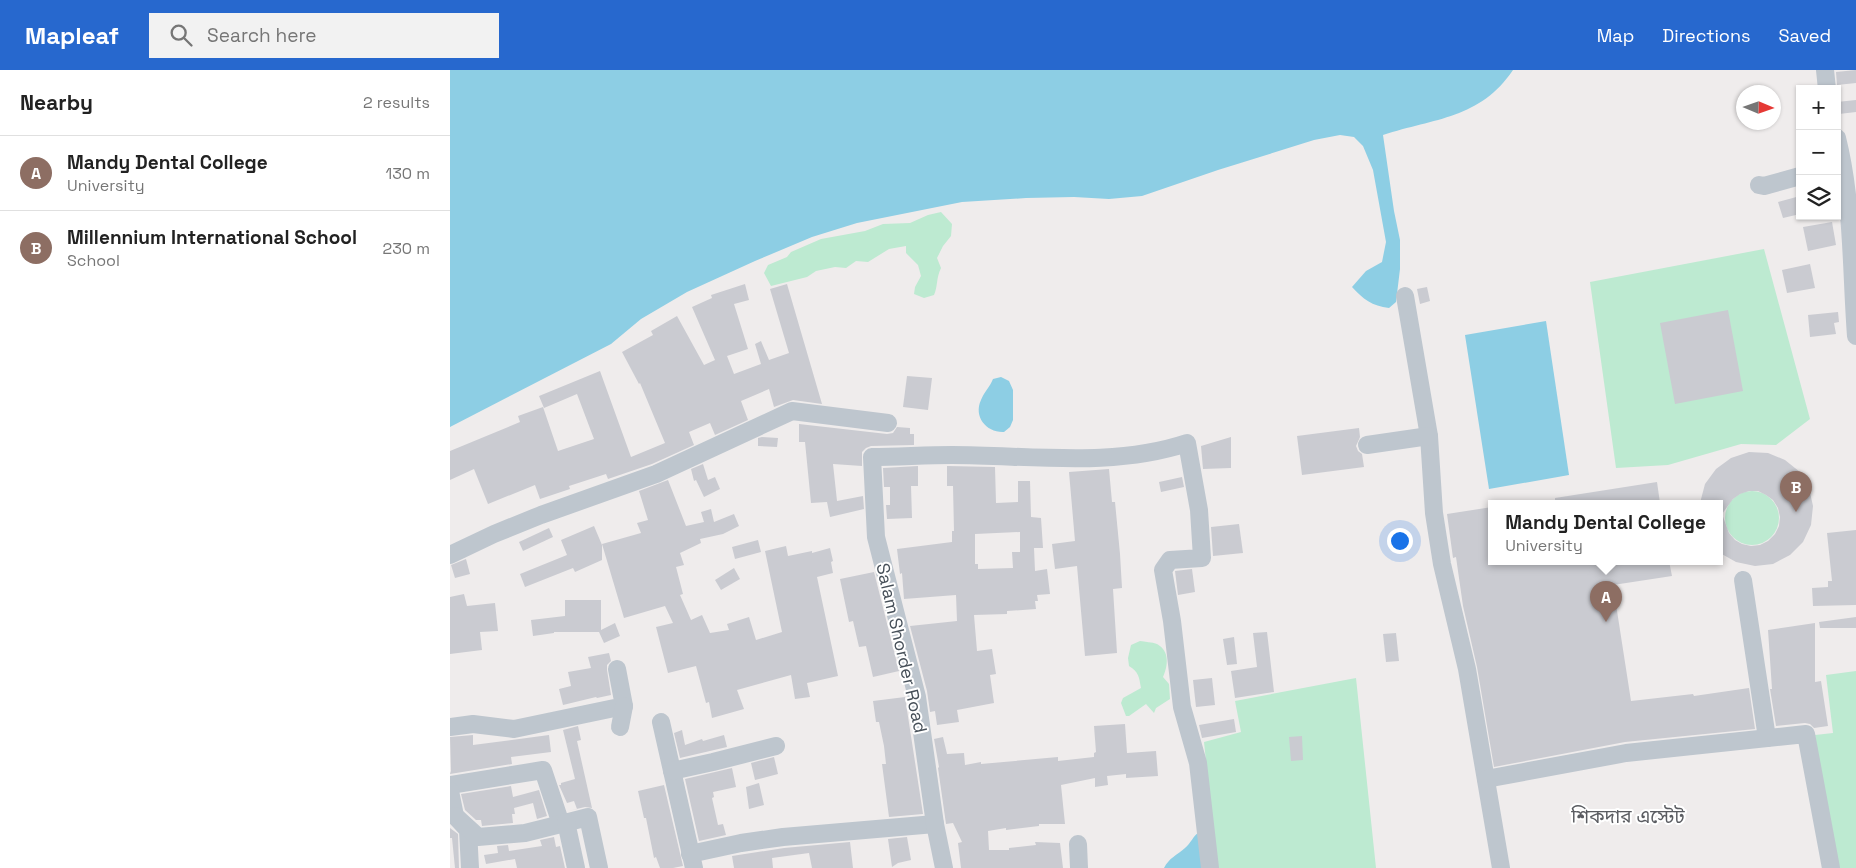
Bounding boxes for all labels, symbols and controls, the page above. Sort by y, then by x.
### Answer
search box [149,13,499,58]
text: Mapleaf [25,20,119,51]
icon: search [167,21,195,49]
text: Search here [207,23,317,48]
text: Map [1597,24,1634,47]
text: Directions [1662,24,1751,47]
text: Saved [1779,24,1831,47]
north arrow [1736,85,1781,130]
map controls [1796,85,1841,220]
button: + [1796,85,1841,130]
text: Nearby [20,89,93,116]
text: 2 results [363,92,430,113]
button: − [1796,130,1841,175]
text: Mandy Dental College [67,150,268,175]
text: A [31,163,41,184]
text: 130 m [386,163,430,184]
text: University [67,175,145,196]
button: layers [1796,175,1841,220]
text: Millennium International School [67,225,357,250]
text: B [31,238,41,259]
text: 230 m [383,238,430,259]
text: School [67,250,120,271]
pin: B [1780,471,1812,512]
popup [1488,500,1723,565]
text: Mandy Dental College [1505,510,1706,535]
your location [1387,528,1413,554]
text: University [1505,535,1583,556]
street label: Salam Shorder Road [871,561,933,735]
pin: A [1590,581,1622,622]
district label: শিকদার এস্টেট [1570,804,1685,829]

